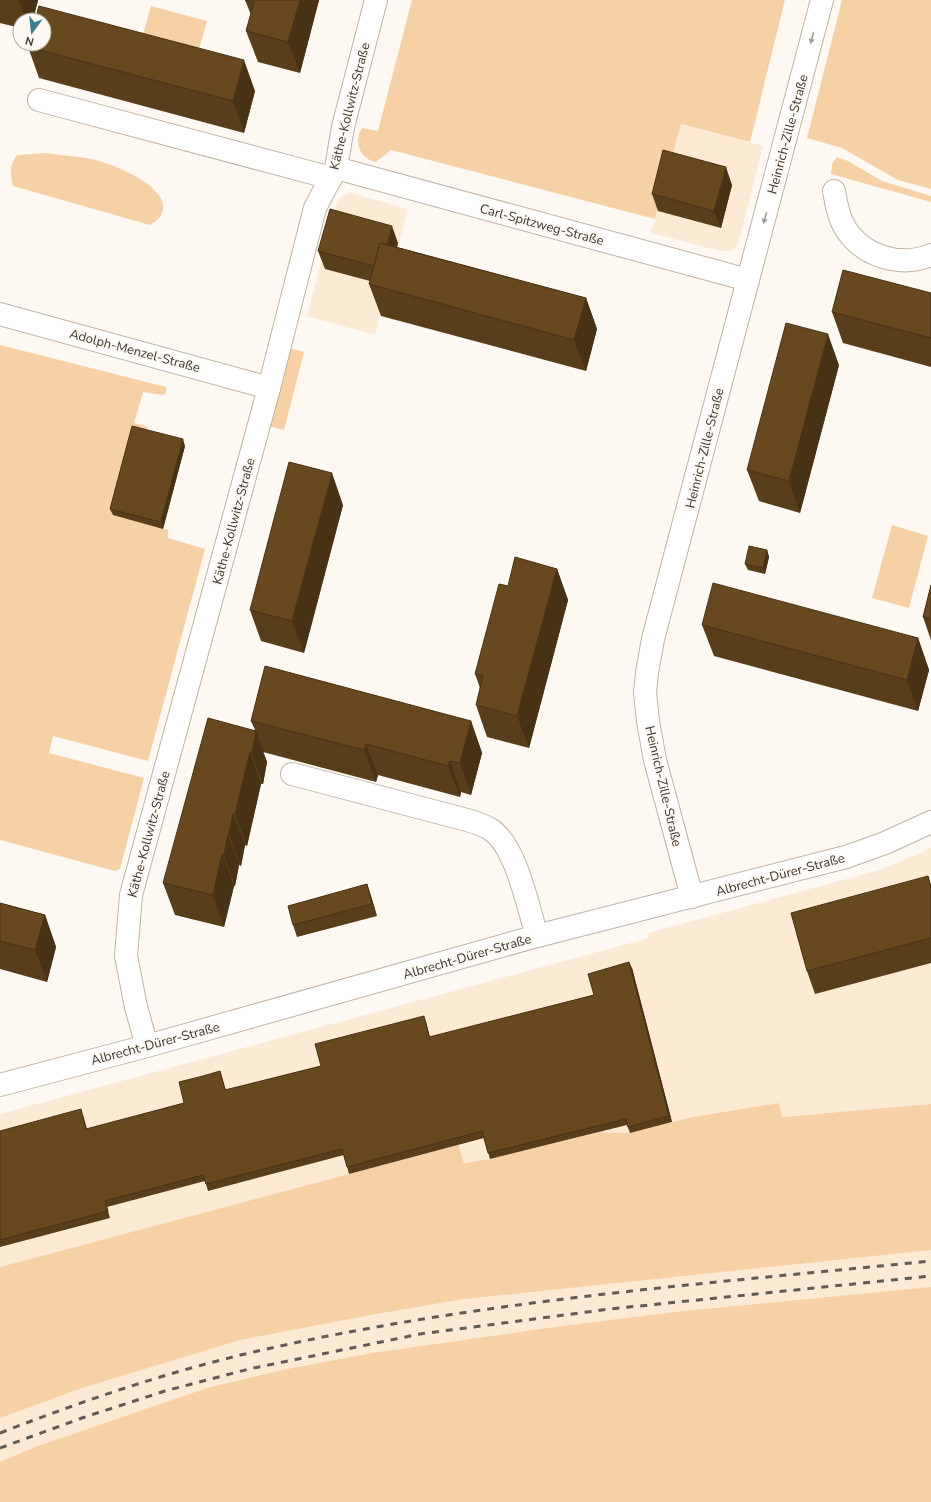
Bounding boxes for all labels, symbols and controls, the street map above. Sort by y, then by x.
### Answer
north arrow [12,12,52,52]
one-way arrow [809,32,815,44]
text: N [24,33,35,49]
street label: Käthe-Kollwitz-Straße [325,41,375,172]
street label: Heinrich-Zille-Straße [763,72,813,196]
street label: Carl-Spitzweg-Straße [478,200,606,250]
one-way arrow [762,212,768,224]
street label: Adolph-Menzel-Straße [67,325,202,377]
street label: Heinrich-Zille-Straße [681,386,729,510]
street label: Käthe-Kollwitz-Straße [208,456,260,587]
street label: Heinrich-Zille-Straße [640,724,686,848]
street label: Käthe-Kollwitz-Straße [123,769,175,900]
street label: Albrecht-Dürer-Straße [714,849,847,901]
street label: Albrecht-Dürer-Straße [401,930,534,984]
street label: Albrecht-Dürer-Straße [89,1018,222,1070]

